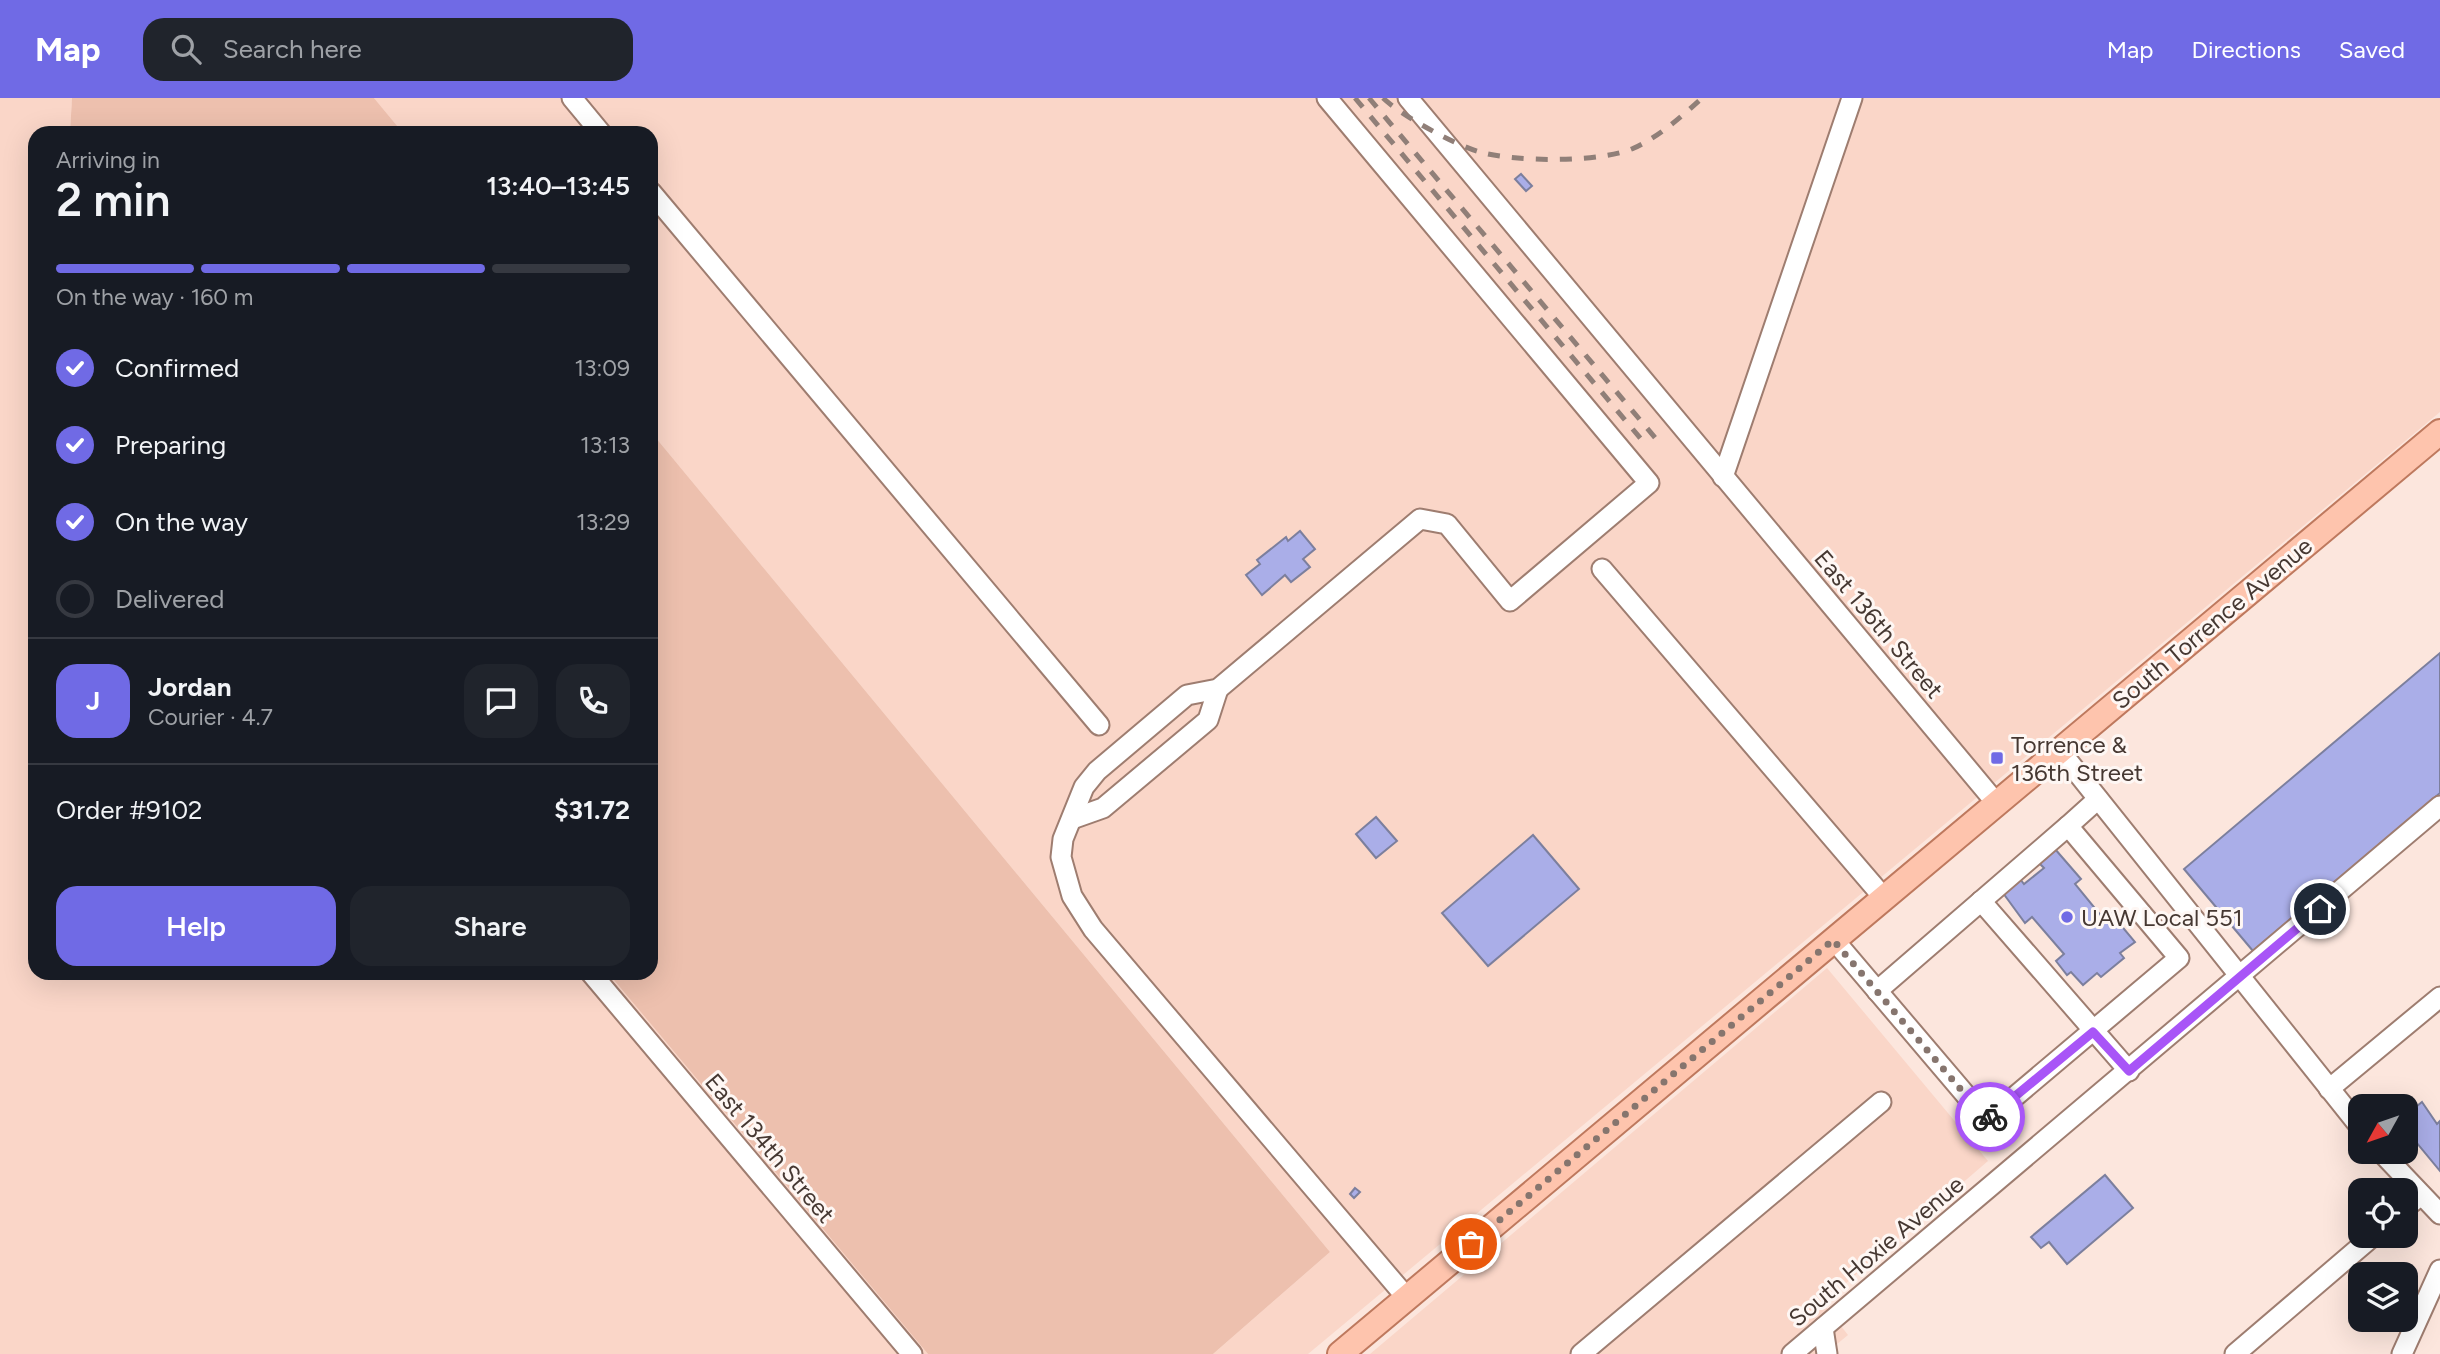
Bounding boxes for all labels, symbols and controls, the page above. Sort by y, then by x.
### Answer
search box [143,18,633,81]
text: Map [35,30,101,69]
icon: search [167,30,205,68]
text: Search here [223,33,362,65]
text: Map [2107,35,2153,64]
text: Directions [2191,35,2301,64]
text: Saved [2339,35,2405,64]
text: Arriving in [56,146,160,174]
text: 13:40–13:45 [486,170,630,202]
text: 2 min [56,172,171,228]
text: On the way · 160 m [56,283,253,311]
icon: check [56,349,94,387]
text: Confirmed [115,352,239,384]
text: 13:09 [574,354,630,382]
icon: check [56,426,94,464]
text: Preparing [115,429,226,461]
text: 13:13 [580,431,630,459]
icon: check [56,503,94,541]
text: On the way [115,506,248,538]
text: 13:29 [576,508,630,536]
street label: South Torrence Avenue [2106,531,2318,715]
street label: East 136th Street [1809,544,1949,704]
text: Delivered [115,583,224,615]
button: chat [464,664,538,738]
button: phone [556,664,630,738]
text: Jordan [148,671,231,703]
text: J [86,685,100,717]
text: Courier · 4.7 [148,703,273,731]
place label: Torrence & 136th Street [2011,730,2143,787]
marker: Torrence & 136th Street [1989,750,2005,766]
text: Order #9102 [56,794,203,826]
text: $31.72 [554,794,630,826]
pin [2290,879,2350,939]
button: Help [56,886,336,966]
button: Share [350,886,630,966]
icon: home [2301,890,2339,928]
place label: UAW Local 551 [2081,903,2243,932]
marker: UAW Local 551 [2059,909,2075,925]
street label: East 134th Street [699,1067,841,1229]
courier [1955,1082,2025,1152]
north arrow [2348,1094,2418,1164]
map controls [2348,1094,2418,1332]
icon: bike [1971,1098,2009,1136]
street label: South Hoxie Avenue [1783,1169,1969,1333]
button: locate [2348,1178,2418,1248]
pin [1441,1214,1501,1274]
icon: bag [1452,1225,1490,1263]
button: layers [2348,1262,2418,1332]

